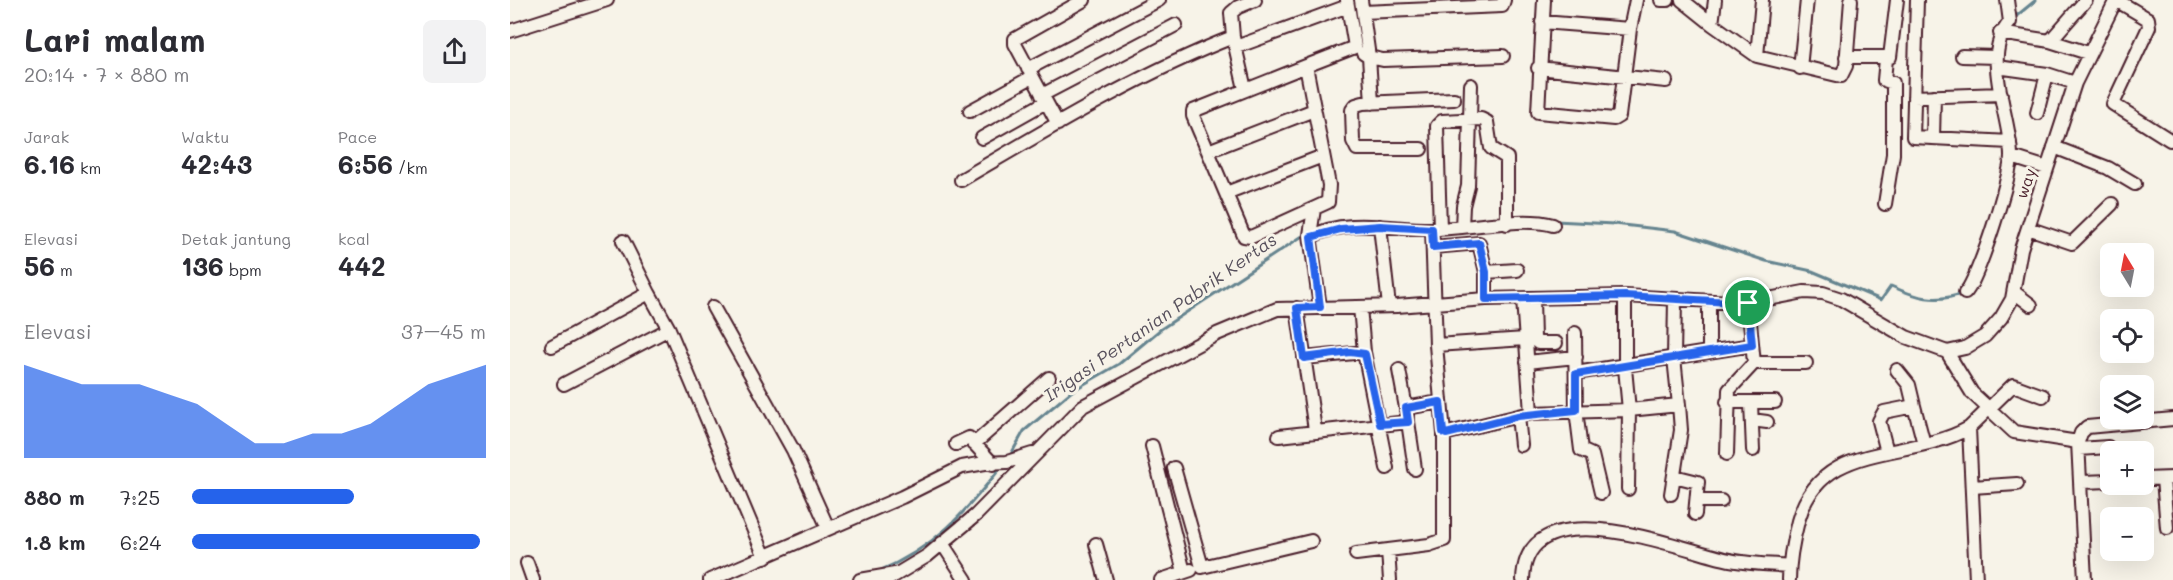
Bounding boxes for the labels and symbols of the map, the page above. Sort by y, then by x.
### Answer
street label: way [2010,165,2040,201]
water label: Irigasi Pertanian Pabrik Kertas [1039,227,1281,407]
north arrow [2100,243,2154,297]
pin [1722,277,1773,328]

